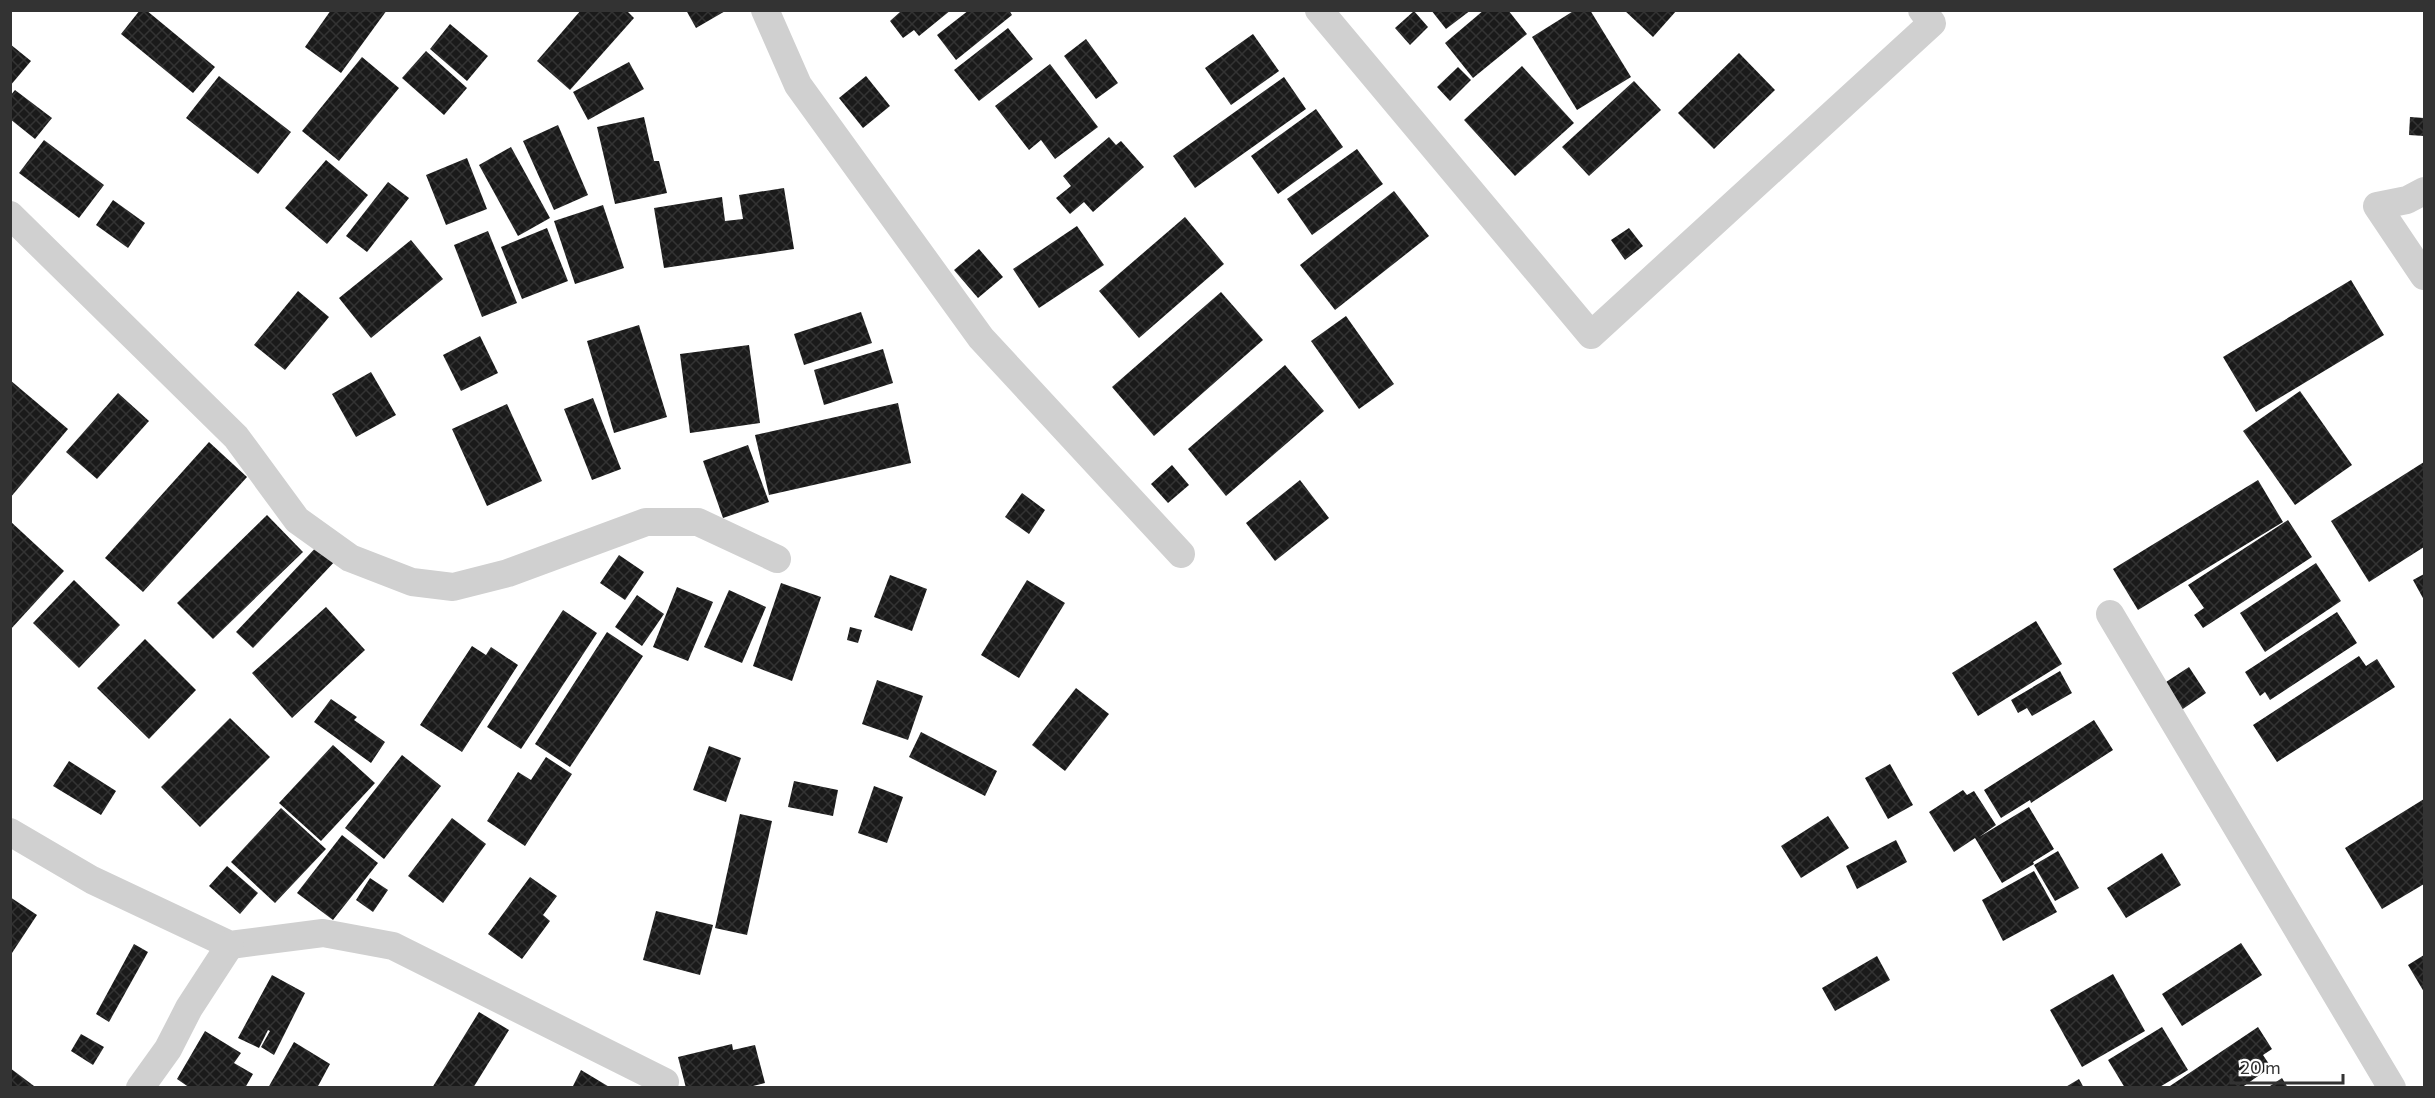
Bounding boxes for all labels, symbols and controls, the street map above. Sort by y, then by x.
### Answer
scale bar [2231,1047,2344,1085]
text: 20 m [2240,1056,2281,1078]

